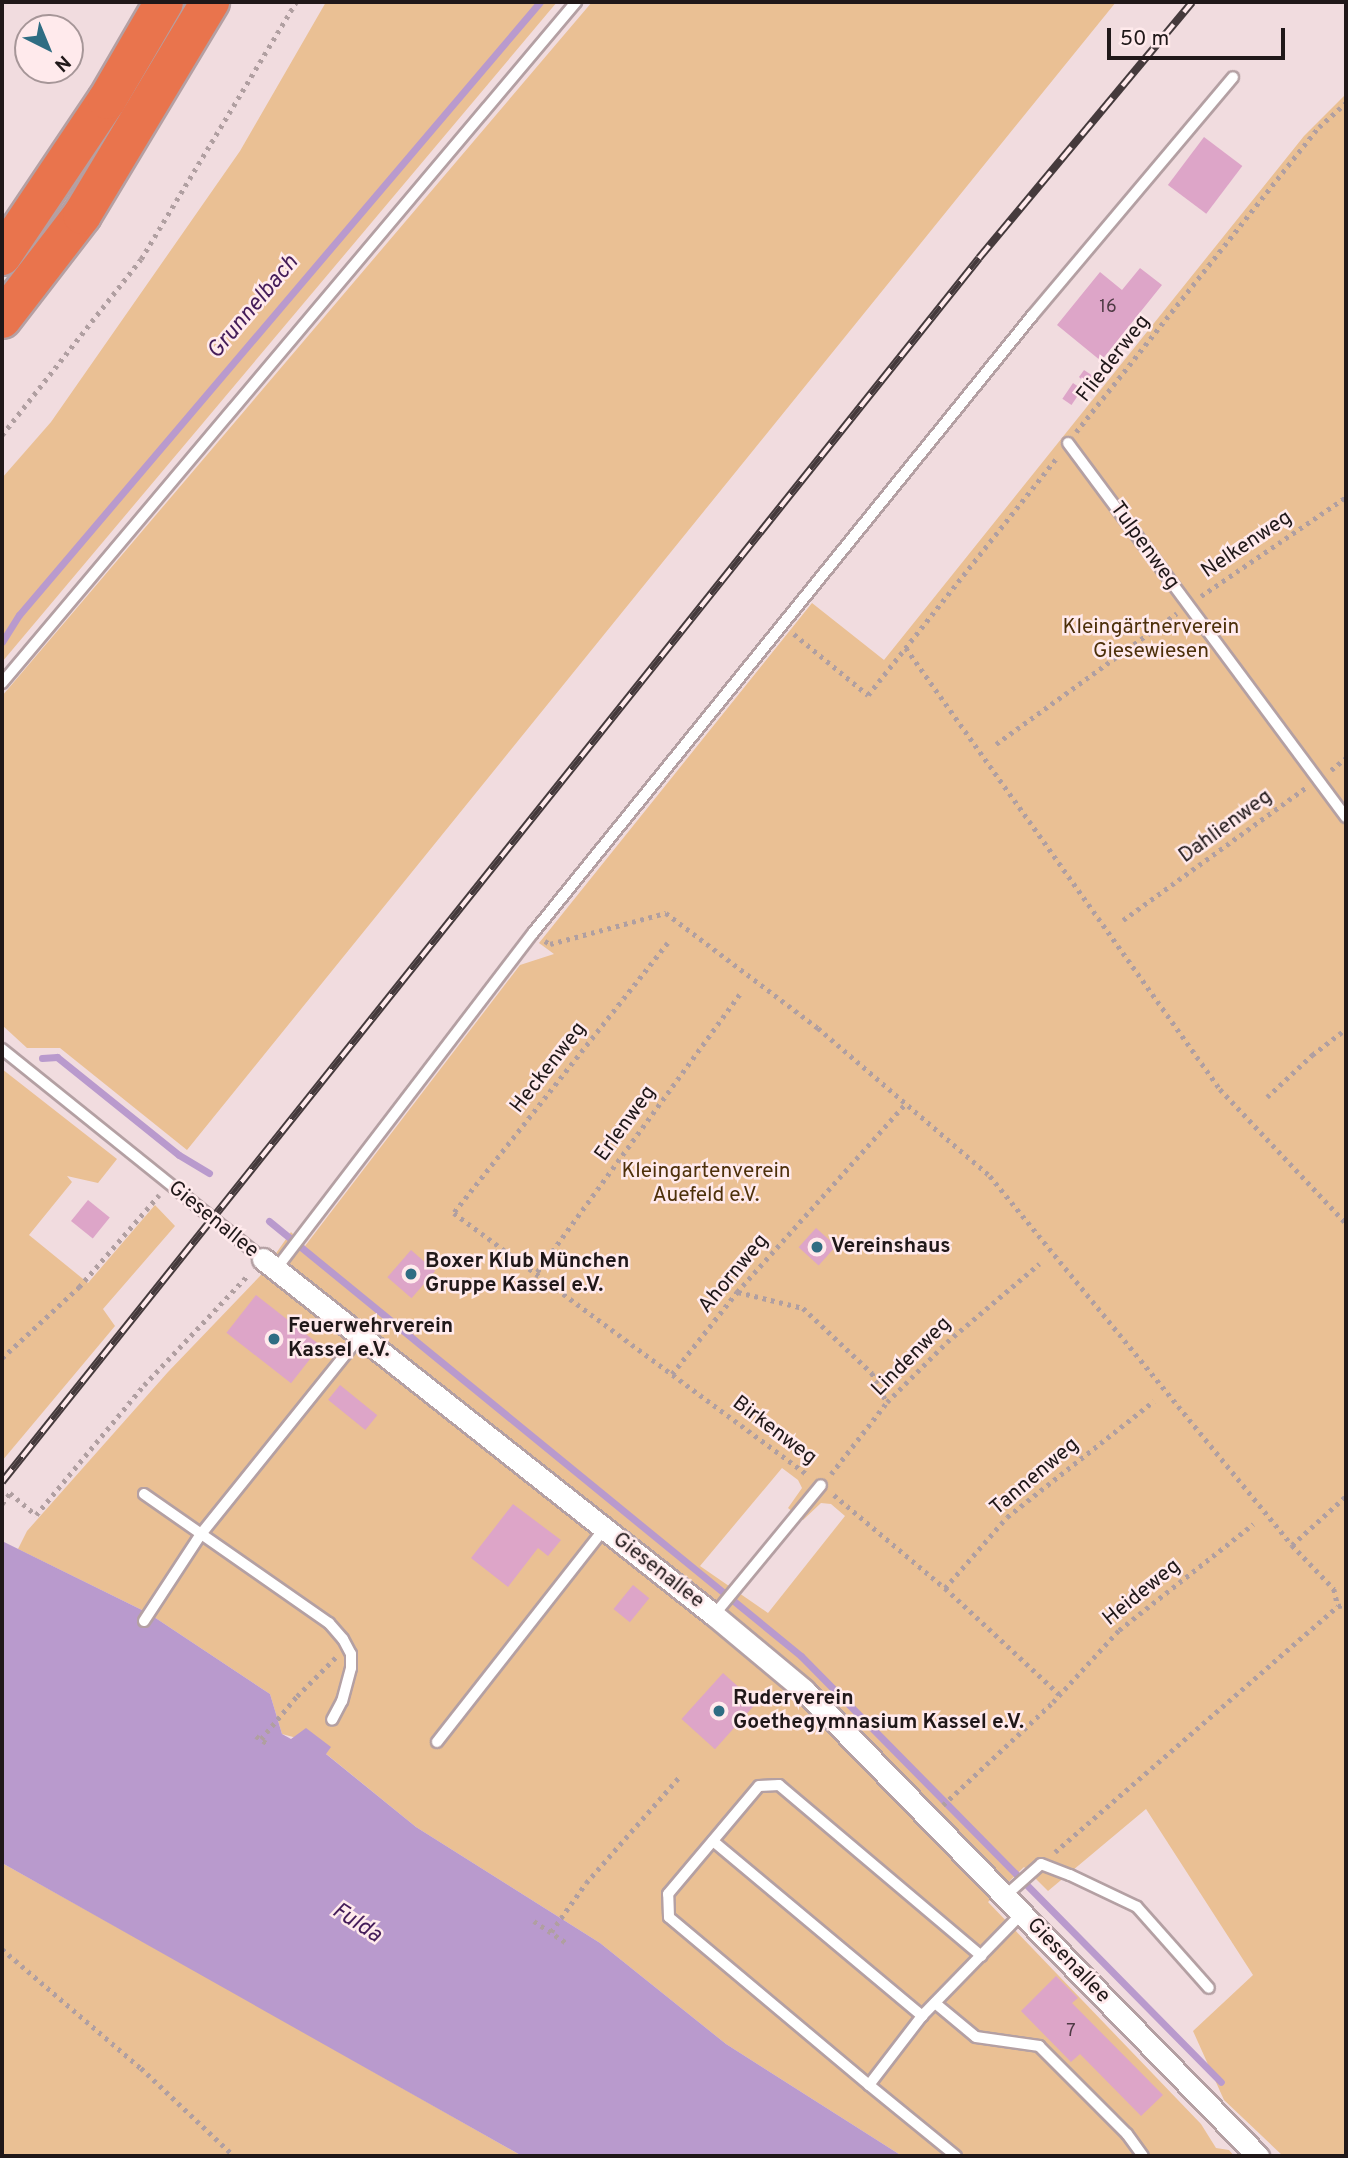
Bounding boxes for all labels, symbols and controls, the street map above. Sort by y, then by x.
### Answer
north arrow [14,14,84,84]
scale bar [1110,14,1288,58]
text: 50 m [1120,26,1169,53]
text: N [49,49,75,76]
water label: Grunnelbach [203,250,305,366]
house number: 16 [1099,297,1117,319]
street label: Fliederweg [1072,310,1156,408]
street label: Tulpenweg [1104,497,1184,595]
street label: Nelkenweg [1197,506,1297,584]
park label: Kleingärtnerverein Giesewiesen [1063,615,1239,665]
street label: Dahlienweg [1174,785,1278,869]
street label: Heckenweg [506,1017,592,1119]
street label: Erlenweg [590,1081,662,1167]
park label: Kleingartenverein Auefeld e.V. [621,1159,791,1209]
street label: Giesenallee [163,1176,263,1264]
street label: Ahornweg [693,1229,775,1319]
place label: Vereinshaus [831,1234,951,1260]
marker: Vereinshaus [809,1239,825,1255]
place label: Boxer Klub München Gruppe Kassel e.V. [425,1249,629,1299]
marker: Boxer Klub München Gruppe Kassel e.V. [403,1266,419,1282]
street label: Lindenweg [867,1312,957,1402]
place label: Feuerwehrverein Kassel e.V. [288,1314,453,1364]
marker: Feuerwehrverein Kassel e.V. [266,1331,282,1347]
street label: Birkenweg [727,1391,821,1471]
street label: Tannenweg [986,1433,1084,1521]
street label: Giesenallee [607,1528,709,1614]
street label: Heideweg [1098,1554,1186,1632]
place label: Ruderverein Goethegymnasium Kassel e.V. [733,1686,1024,1736]
marker: Ruderverein Goethegymnasium Kassel e.V. [711,1703,727,1719]
water label: Fulda [326,1898,386,1950]
street label: Giesenallee [1021,1913,1115,2009]
house number: 7 [1066,2021,1076,2043]

